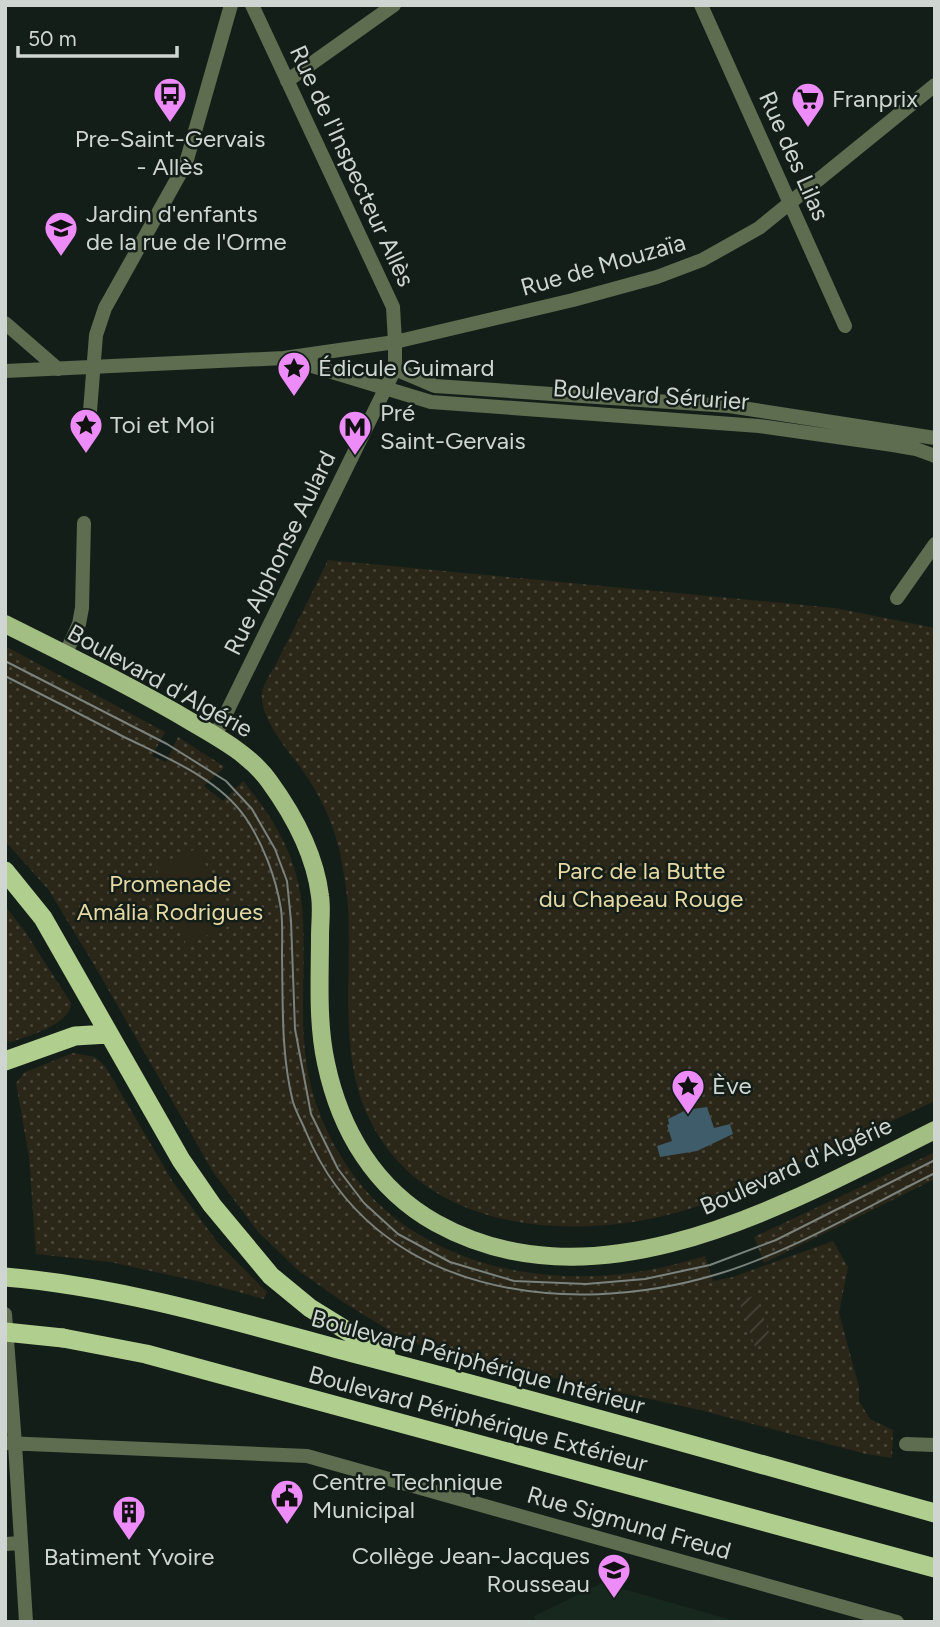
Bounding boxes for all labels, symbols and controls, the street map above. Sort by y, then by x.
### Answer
scale bar [18,14,177,58]
text: 50 m [28,26,77,51]
street label: Rue de l'Inspecteur Allès [284,41,421,291]
bus stop icon: Pre-Saint-Gervais - Allès [151,75,189,124]
supermarket icon: Franprix [789,80,827,129]
place label: Franprix [832,84,918,113]
street label: Rue des Lilas [753,87,836,225]
place label: Pre-Saint-Gervais - Allès [75,124,265,181]
place label: Jardin d'enfants de la rue de l'Orme [86,199,287,256]
school or university icon: Jardin d'enfants de la rue de l'Orme [42,209,80,258]
street label: Rue de Mouzaïa [517,227,689,302]
place icon: Édicule Guimard [275,349,313,398]
place label: Édicule Guimard [318,353,495,382]
street label: Boulevard Sérurier [552,373,750,416]
place label: Pré Saint-Gervais [380,398,526,455]
place icon: Toi et Moi [67,406,105,455]
metro station icon: Pré Saint-Gervais [336,408,374,457]
place label: Toi et Moi [110,410,215,439]
street label: Rue Alphonse Aulard [218,446,342,660]
street label: Boulevard d'Algérie [63,618,258,743]
park label: Parc de la Butte du Chapeau Rouge [539,856,743,913]
park label: Promenade Amália Rodrigues [77,869,263,926]
place icon: Ève [669,1067,707,1116]
place label: Ève [712,1071,752,1100]
street label: Boulevard d'Algérie [695,1110,896,1221]
street label: Boulevard Périphérique Intérieur [308,1303,648,1420]
street label: Boulevard Périphérique Extérieur [305,1359,651,1478]
place label: Centre Technique Municipal [312,1467,503,1524]
public building icon: Centre Technique Municipal [268,1477,306,1526]
street label: Rue Sigmund Freud [524,1480,734,1565]
building icon: Batiment Yvoire [110,1493,148,1542]
place label: Collège Jean-Jacques Rousseau [352,1541,590,1598]
place label: Batiment Yvoire [44,1542,214,1571]
school or university icon: Collège Jean-Jacques Rousseau [595,1551,633,1600]

